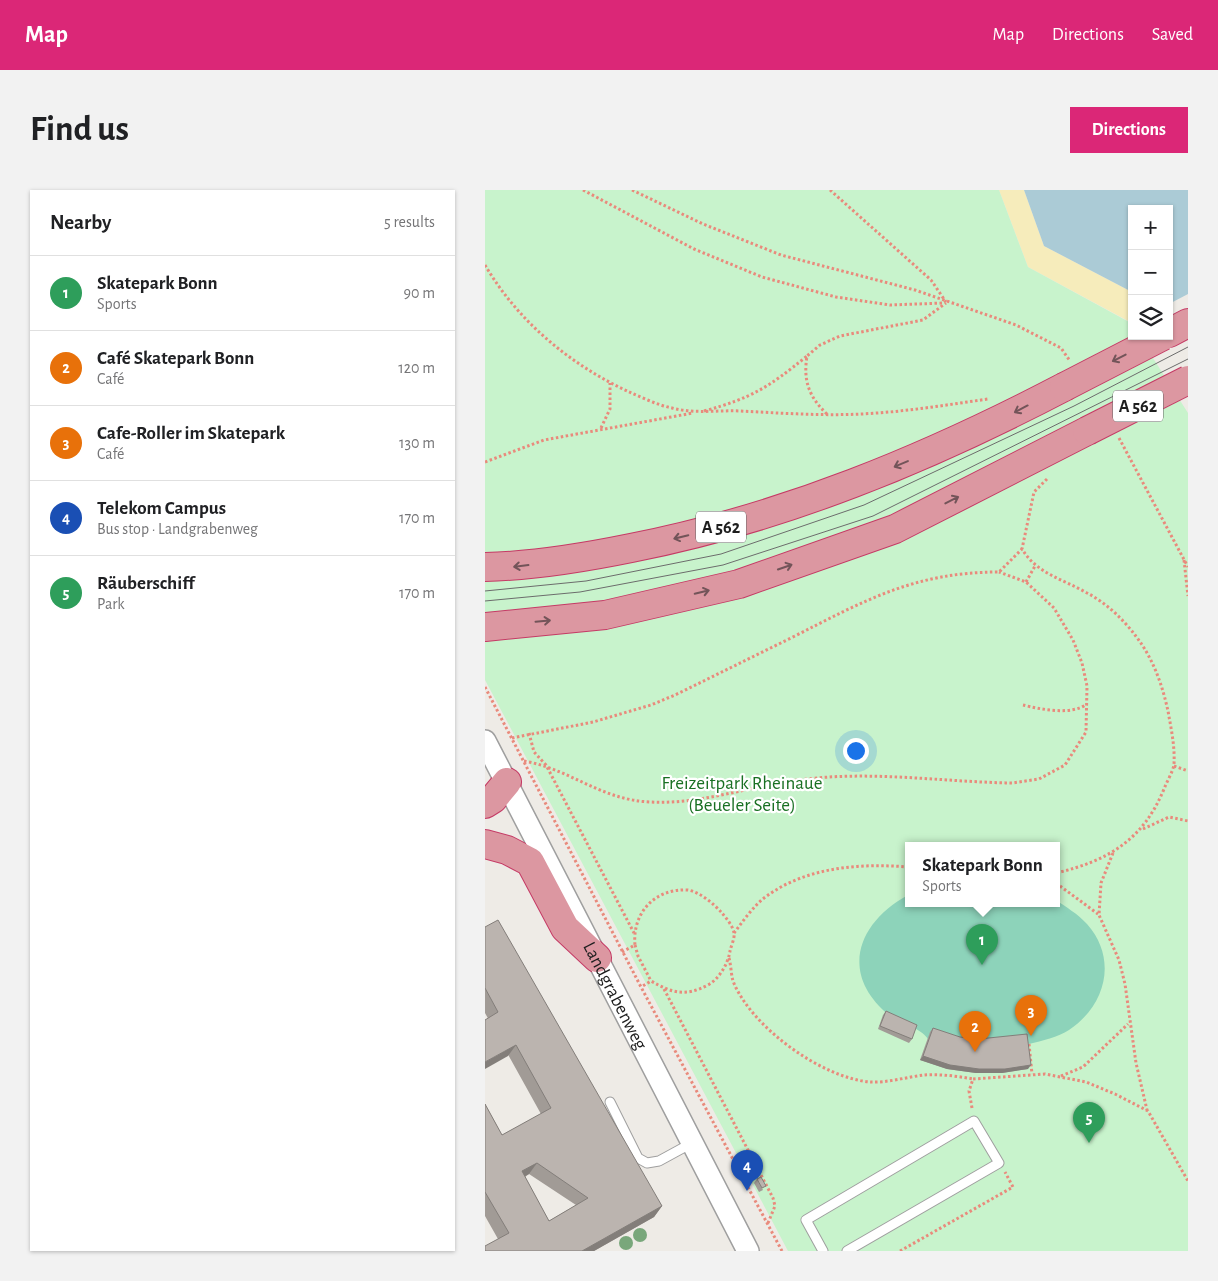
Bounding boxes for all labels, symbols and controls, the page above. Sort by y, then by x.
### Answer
text: Map [25,23,68,47]
text: Map [993,26,1024,44]
text: Directions [1052,26,1124,44]
text: Saved [1152,26,1193,44]
button: Directions [1070,107,1188,153]
text: Find us [30,112,129,147]
map controls [1128,205,1173,340]
button: + [1128,205,1173,250]
text: Nearby [50,212,111,233]
text: 5 results [384,214,435,230]
button: − [1128,250,1173,295]
text: Skatepark Bonn [97,274,218,293]
text: 1 [63,285,69,301]
text: 90 m [404,285,435,301]
button: layers [1128,295,1173,340]
text: Sports [97,296,137,312]
text: Café Skatepark Bonn [97,349,254,368]
one-way arrow [1112,353,1127,363]
text: 2 [62,360,70,376]
text: 120 m [398,360,435,376]
text: Café [97,371,125,387]
road number: A 562 [1113,390,1163,422]
one-way arrow [1014,405,1029,414]
text: Cafe-Roller im Skatepark [97,424,285,443]
text: 3 [63,435,69,451]
text: 130 m [399,435,435,451]
text: Café [97,446,125,462]
one-way arrow [894,460,909,470]
one-way arrow [944,495,959,505]
text: Telekom Campus [97,499,226,518]
text: 4 [62,510,70,526]
text: 170 m [399,510,435,526]
road number: A 562 [696,512,746,542]
text: Bus stop · Landgrabenweg [97,521,258,537]
one-way arrow [673,533,689,542]
one-way arrow [513,561,529,571]
one-way arrow [777,562,792,571]
text: Räuberschiff [97,574,195,593]
text: 5 [63,585,69,601]
text: 170 m [399,585,435,601]
one-way arrow [694,587,710,596]
text: Park [97,596,125,612]
one-way arrow [534,616,550,626]
your location [843,738,869,764]
park label: Freizeitpark Rheinaue (Beueler Seite) [662,774,822,815]
popup [905,842,1060,907]
text: Skatepark Bonn [922,856,1043,875]
text: Sports [922,878,962,894]
pin: 1 [966,924,998,965]
street label: Landgrabenweg [579,939,651,1054]
pin: 3 [1015,995,1047,1036]
pin: 2 [959,1011,991,1052]
pin: 5 [1073,1102,1105,1143]
pin: 4 [731,1150,763,1191]

